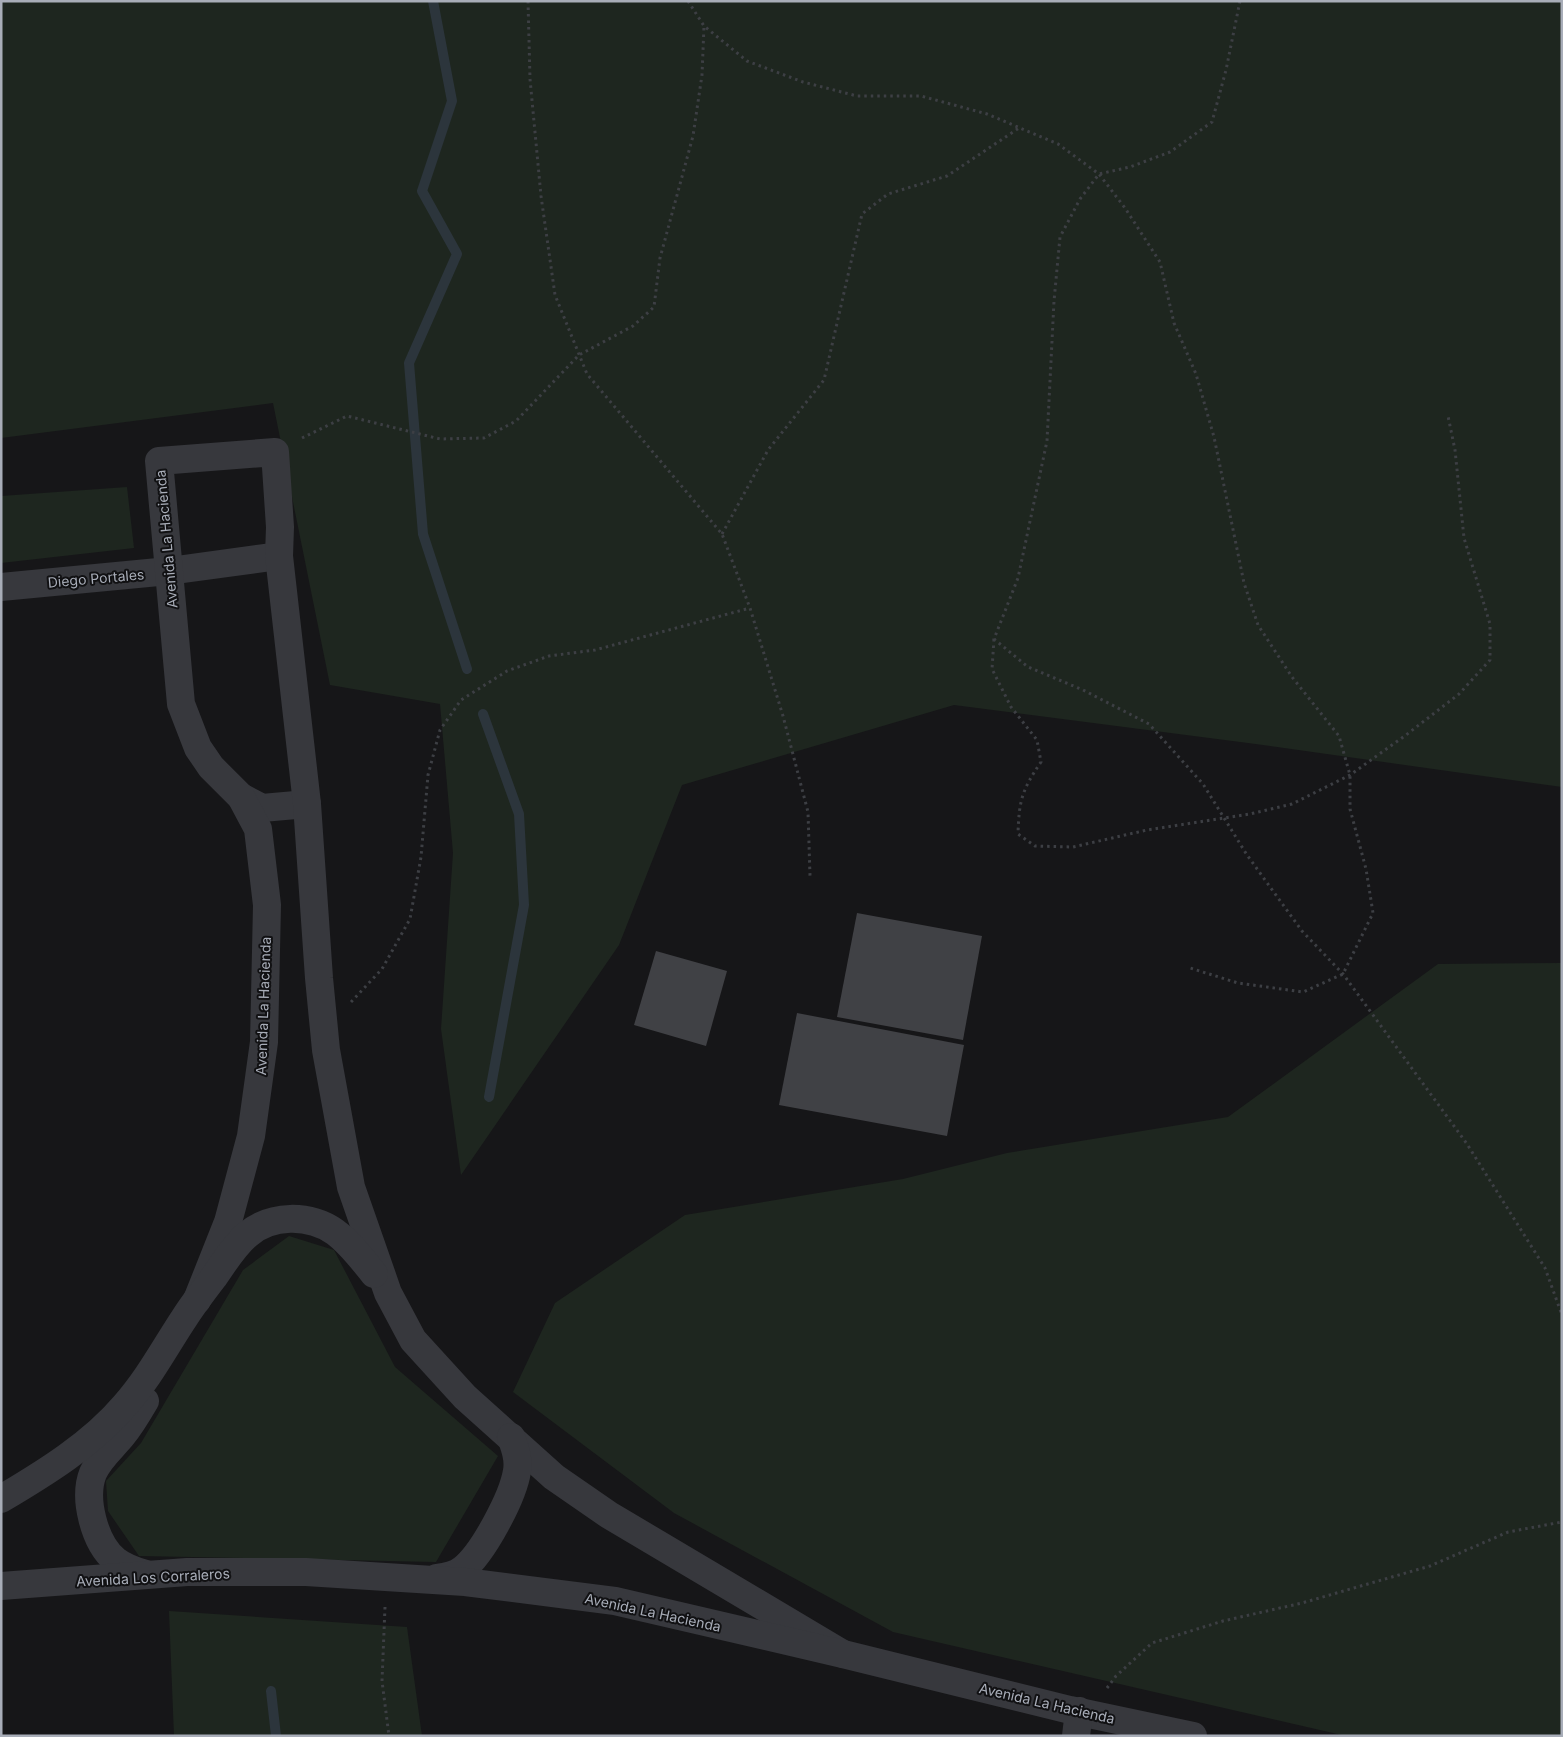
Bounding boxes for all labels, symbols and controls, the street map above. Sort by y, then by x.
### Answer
street label: Avenida La Hacienda [151,469,181,609]
street label: Diego Portales [47,565,145,591]
street label: Avenida La Hacienda [252,936,274,1076]
street label: Avenida Los Corraleros [76,1564,230,1590]
street label: Avenida La Hacienda [583,1589,723,1635]
street label: Avenida La Hacienda [977,1679,1117,1727]

